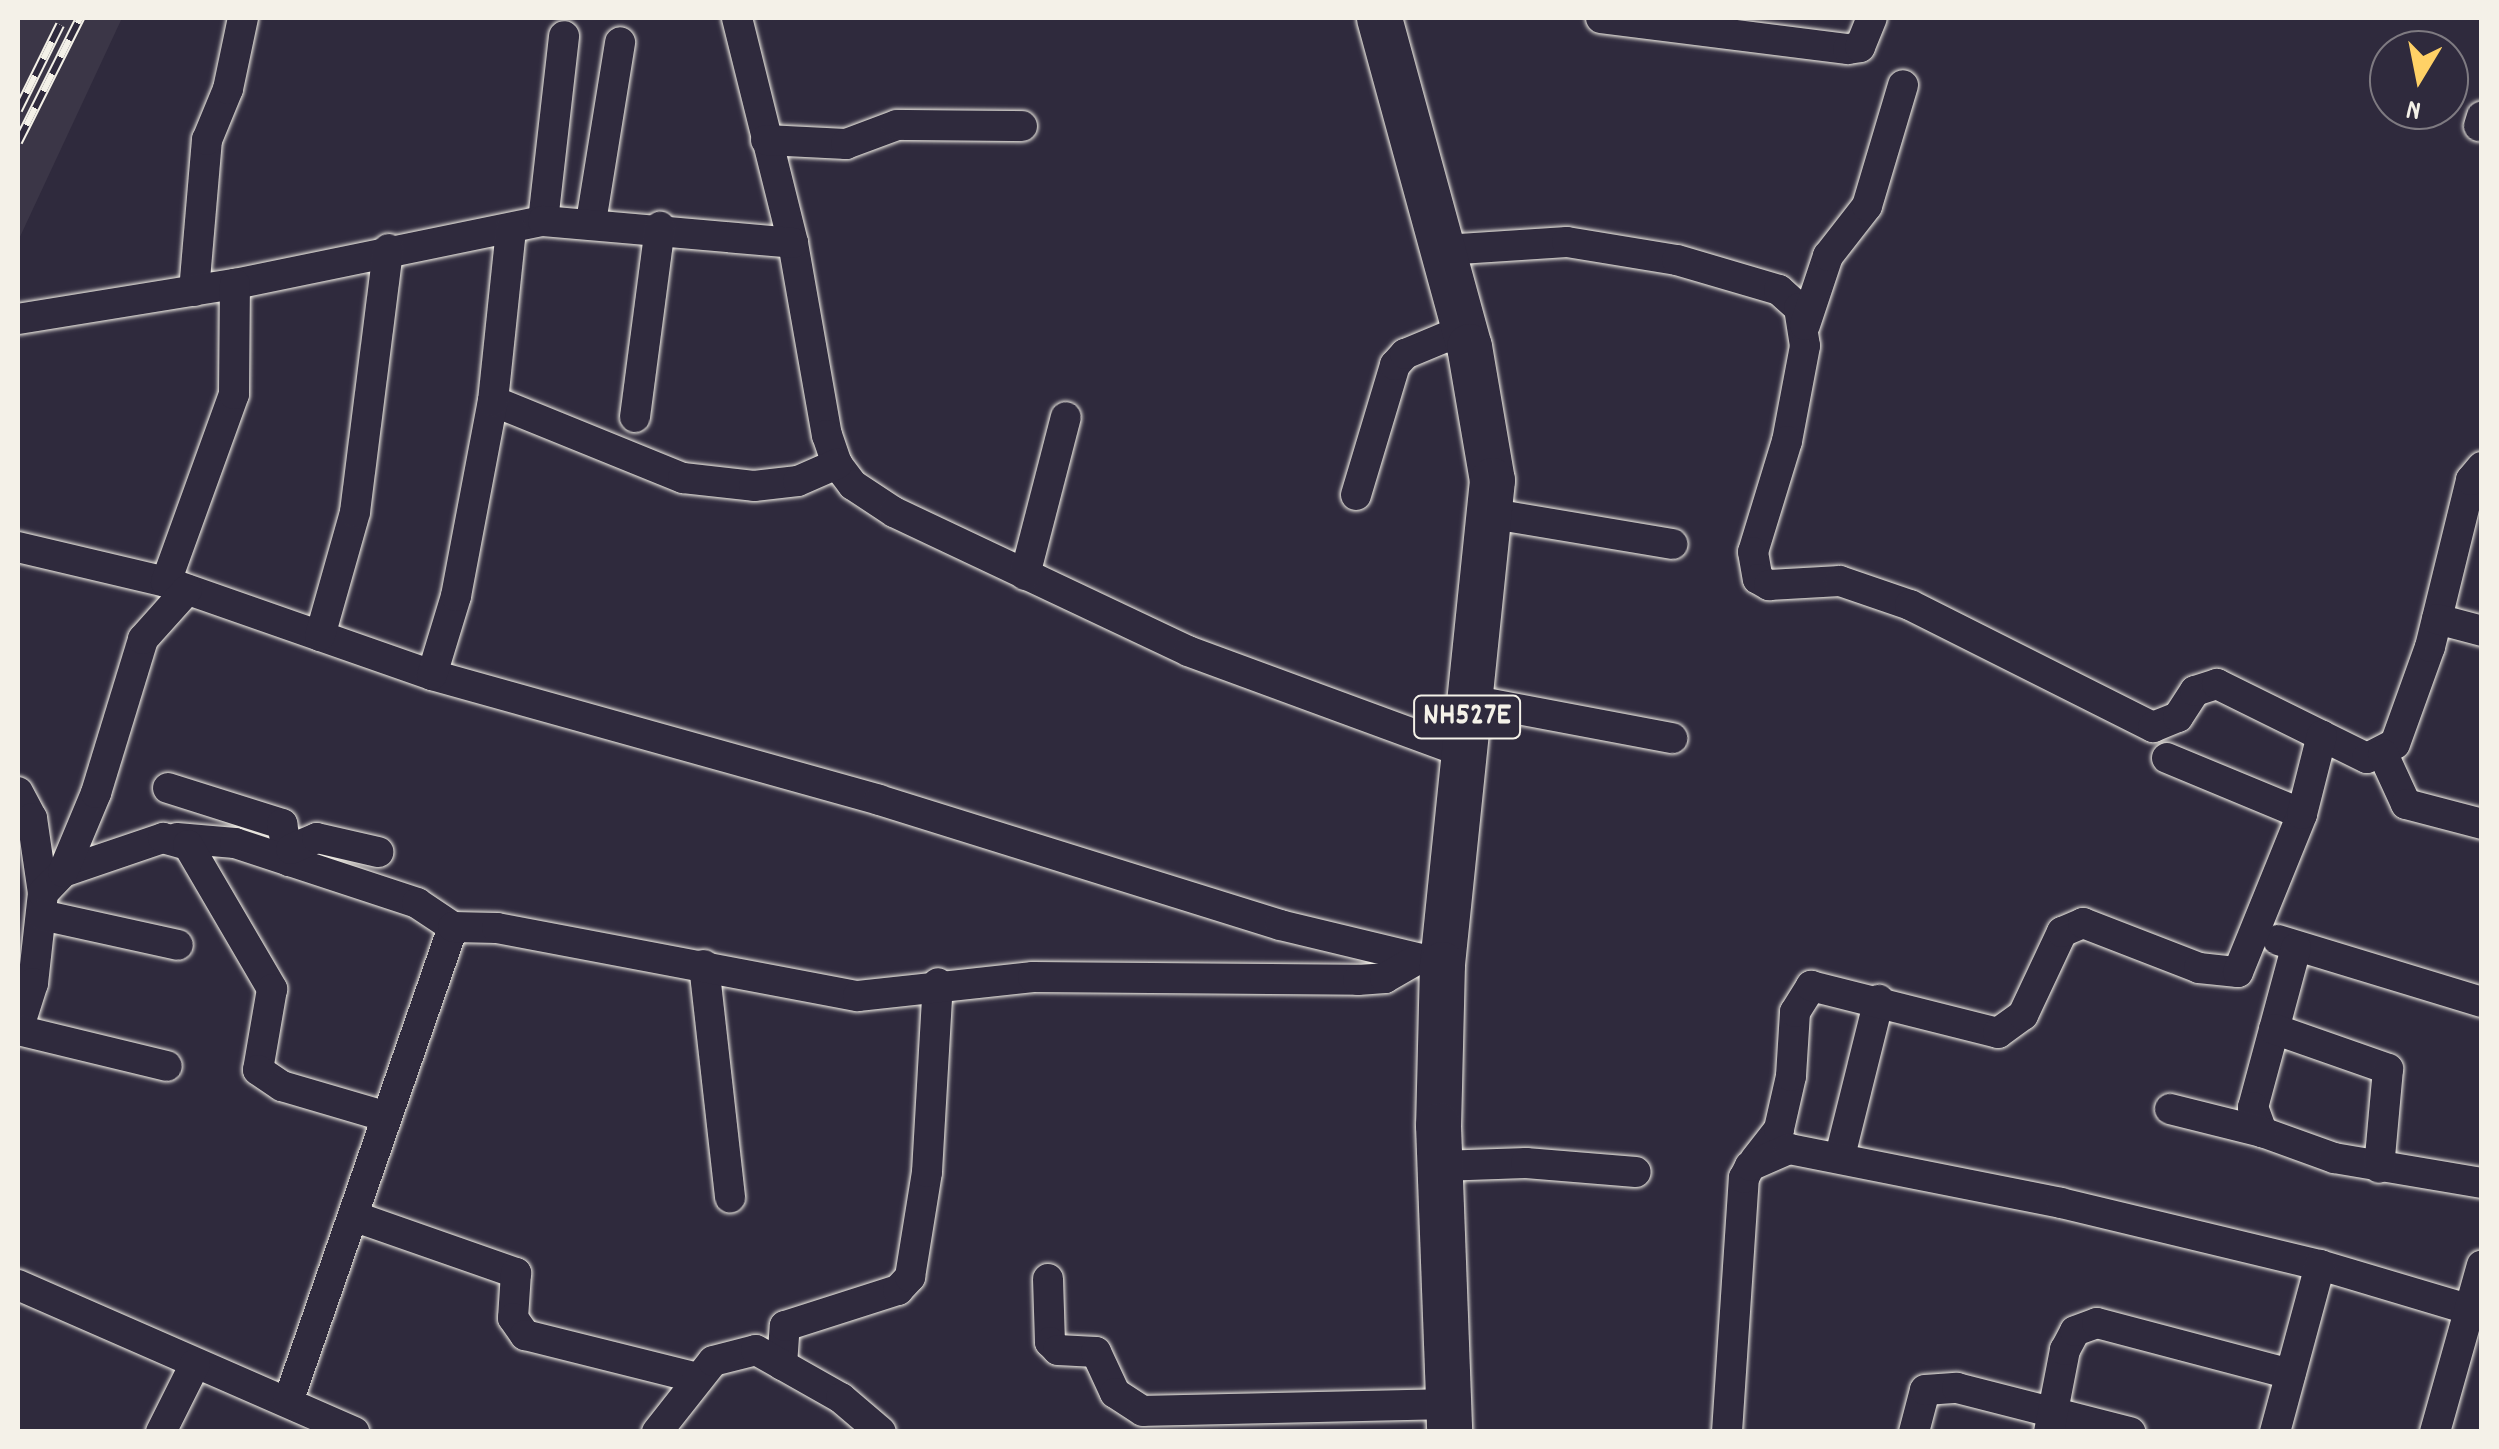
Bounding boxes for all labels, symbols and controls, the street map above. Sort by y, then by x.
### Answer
north arrow [2369,30,2469,130]
text: N [2404,87,2424,128]
road number: NH527E [1412,690,1522,744]

